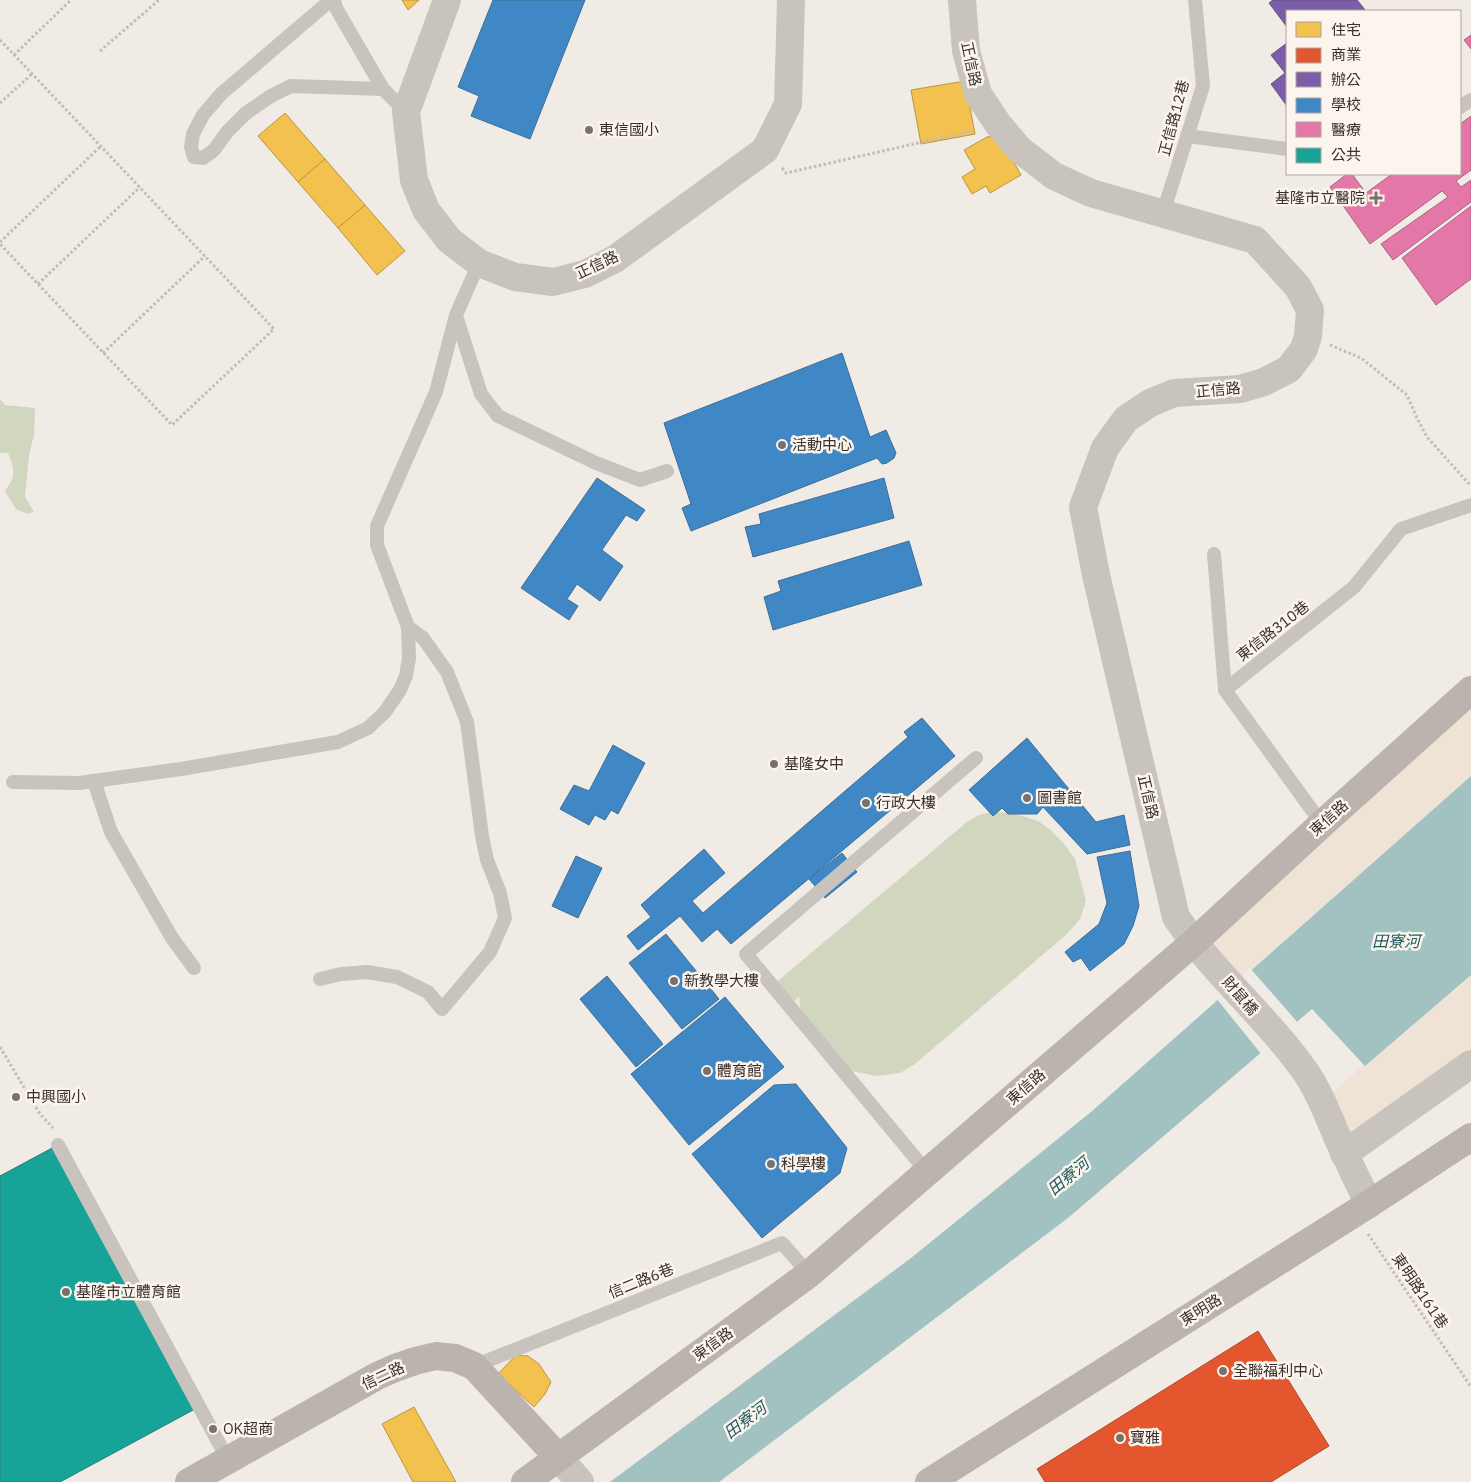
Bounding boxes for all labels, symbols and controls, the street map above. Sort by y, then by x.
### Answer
legend [1286,10,1461,175]
text: 住宅 [1331,20,1361,39]
street label: 正信路 [958,40,985,88]
text: 商業 [1331,45,1361,64]
text: 辦公 [1331,70,1361,89]
street label: 正信路12巷 [1154,78,1193,158]
text: 學校 [1331,95,1361,114]
place label: 東信國小 [599,120,659,139]
text: 醫療 [1331,120,1361,139]
marker: 東信國小 [583,124,595,136]
text: 公共 [1331,145,1361,164]
place label: 基隆市立醫院 [1275,188,1365,207]
marker: 基隆市立醫院 [1369,191,1383,205]
street label: 正信路 [572,246,621,283]
street label: 正信路 [1195,378,1241,401]
place label: 活動中心 [792,435,852,454]
marker: 活動中心 [776,439,788,451]
street label: 東信路310巷 [1233,596,1313,665]
place label: 基隆女中 [784,754,844,773]
marker: 基隆女中 [768,758,780,770]
street label: 正信路 [1134,773,1163,821]
place label: 圖書館 [1037,788,1082,807]
marker: 圖書館 [1021,792,1033,804]
place label: 行政大樓 [876,793,936,812]
street label: 東信路 [1306,796,1352,840]
marker: 行政大樓 [860,797,872,809]
water label: 田寮河 [1372,931,1423,951]
place label: 新教學大樓 [684,971,759,990]
street label: 財鼠橋 [1218,972,1262,1019]
marker: 新教學大樓 [668,975,680,987]
place label: 體育館 [717,1061,762,1080]
marker: 體育館 [701,1065,713,1077]
street label: 東信路 [1002,1065,1049,1109]
place label: 中興國小 [26,1087,86,1106]
marker: 中興國小 [10,1091,22,1103]
water label: 田寮河 [1043,1151,1095,1199]
place label: 科學樓 [781,1154,826,1173]
marker: 科學樓 [765,1158,777,1170]
street label: 東明路161巷 [1388,1249,1453,1332]
street label: 信二路6巷 [605,1259,676,1302]
place label: 基隆市立體育館 [76,1282,181,1301]
marker: 基隆市立體育館 [60,1286,72,1298]
street label: 東明路 [1177,1290,1225,1330]
street label: 東信路 [689,1323,736,1365]
street label: 信二路 [358,1357,407,1394]
place label: 全聯福利中心 [1233,1361,1323,1380]
marker: 全聯福利中心 [1217,1365,1229,1377]
water label: 田寮河 [720,1396,773,1442]
place label: OK超商 [223,1419,273,1438]
marker: OK超商 [207,1423,219,1435]
place label: 寶雅 [1130,1428,1160,1447]
marker: 寶雅 [1114,1432,1126,1444]

